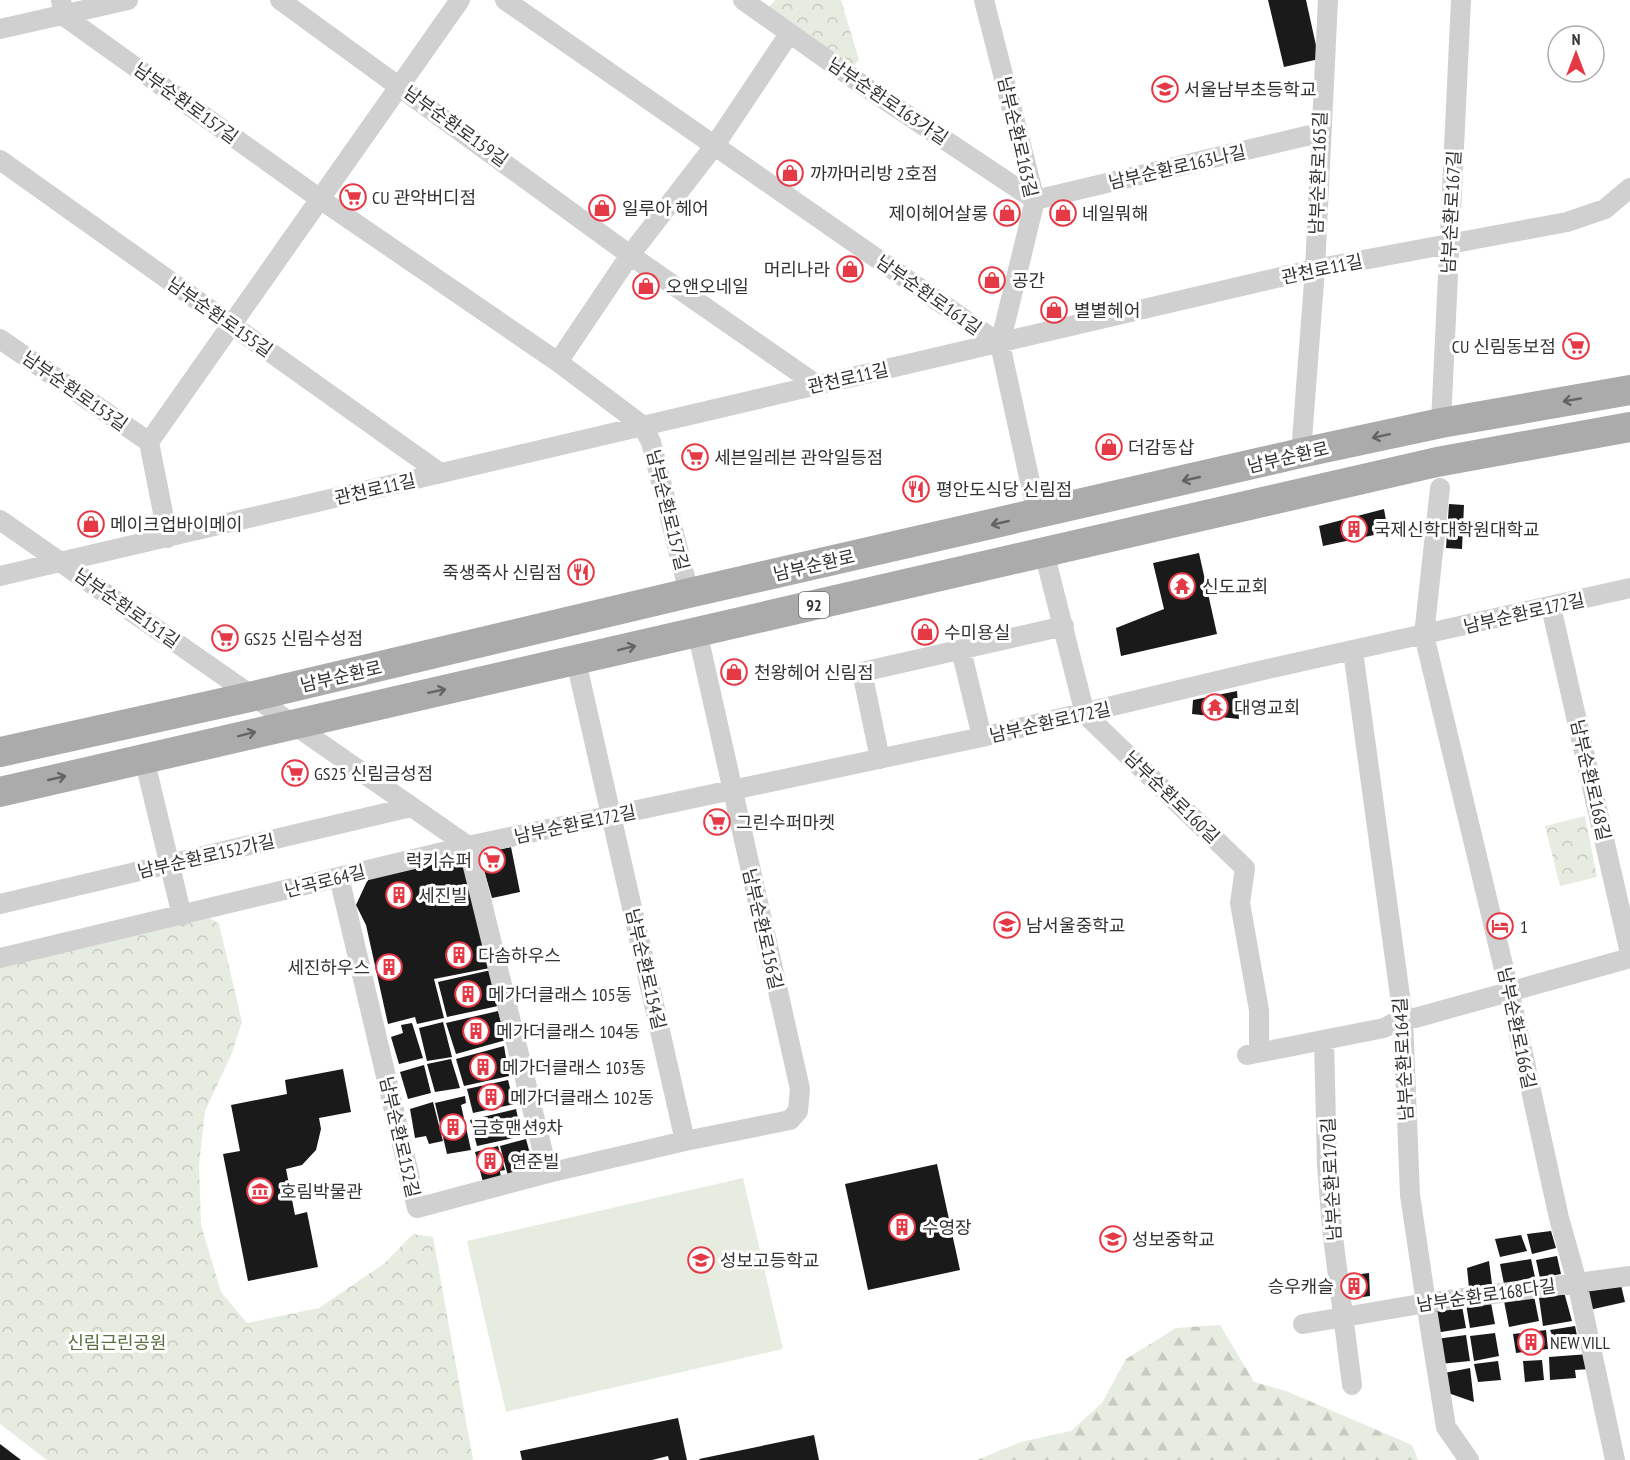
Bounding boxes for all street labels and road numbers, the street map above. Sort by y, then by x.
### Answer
street label: 남부순환로163가길 [823,52,953,150]
street label: 남부순환로157길 [129,57,243,149]
street label: 남부순환로163길 [993,74,1043,200]
street label: 남부순환로159길 [399,80,513,172]
street label: 남부순환로165길 [1304,111,1332,235]
street label: 남부순환로163나길 [1106,140,1248,194]
street label: 남부순환로167길 [1436,150,1466,274]
street label: 관천로11길 [1279,249,1365,289]
street label: 남부순환로161길 [872,250,986,340]
street label: 남부순환로155길 [163,272,277,362]
street label: 남부순환로153길 [18,346,132,436]
street label: 관천로11길 [805,358,891,398]
street label: 남부순환로 [1245,436,1331,478]
street label: 남부순환로157길 [642,447,694,573]
street label: 관천로11길 [332,469,418,509]
street label: 남부순환로 [771,544,857,586]
street label: 남부순환로151길 [70,563,184,653]
street label: 남부순환로172길 [1461,588,1587,638]
road number: 92 [799,592,829,618]
street label: 남부순환로 [298,655,384,697]
street label: 남부순환로172길 [987,697,1113,747]
street label: 남부순환로168길 [1566,717,1616,843]
street label: 남부순환로160길 [1120,746,1224,848]
street label: 남부순환로172길 [512,800,638,848]
street label: 남부순환로152가길 [135,829,277,883]
street label: 난곡로64길 [282,860,368,902]
street label: 남부순환로156길 [738,866,788,992]
street label: 남부순환로154길 [621,906,671,1032]
street label: 남부순환로166길 [1493,965,1541,1091]
street label: 남부순환로164길 [1388,997,1418,1121]
street label: 남부순환로152길 [375,1074,425,1200]
street label: 남부순환로170길 [1316,1117,1346,1241]
street label: 남부순환로168다길 [1415,1274,1557,1316]

